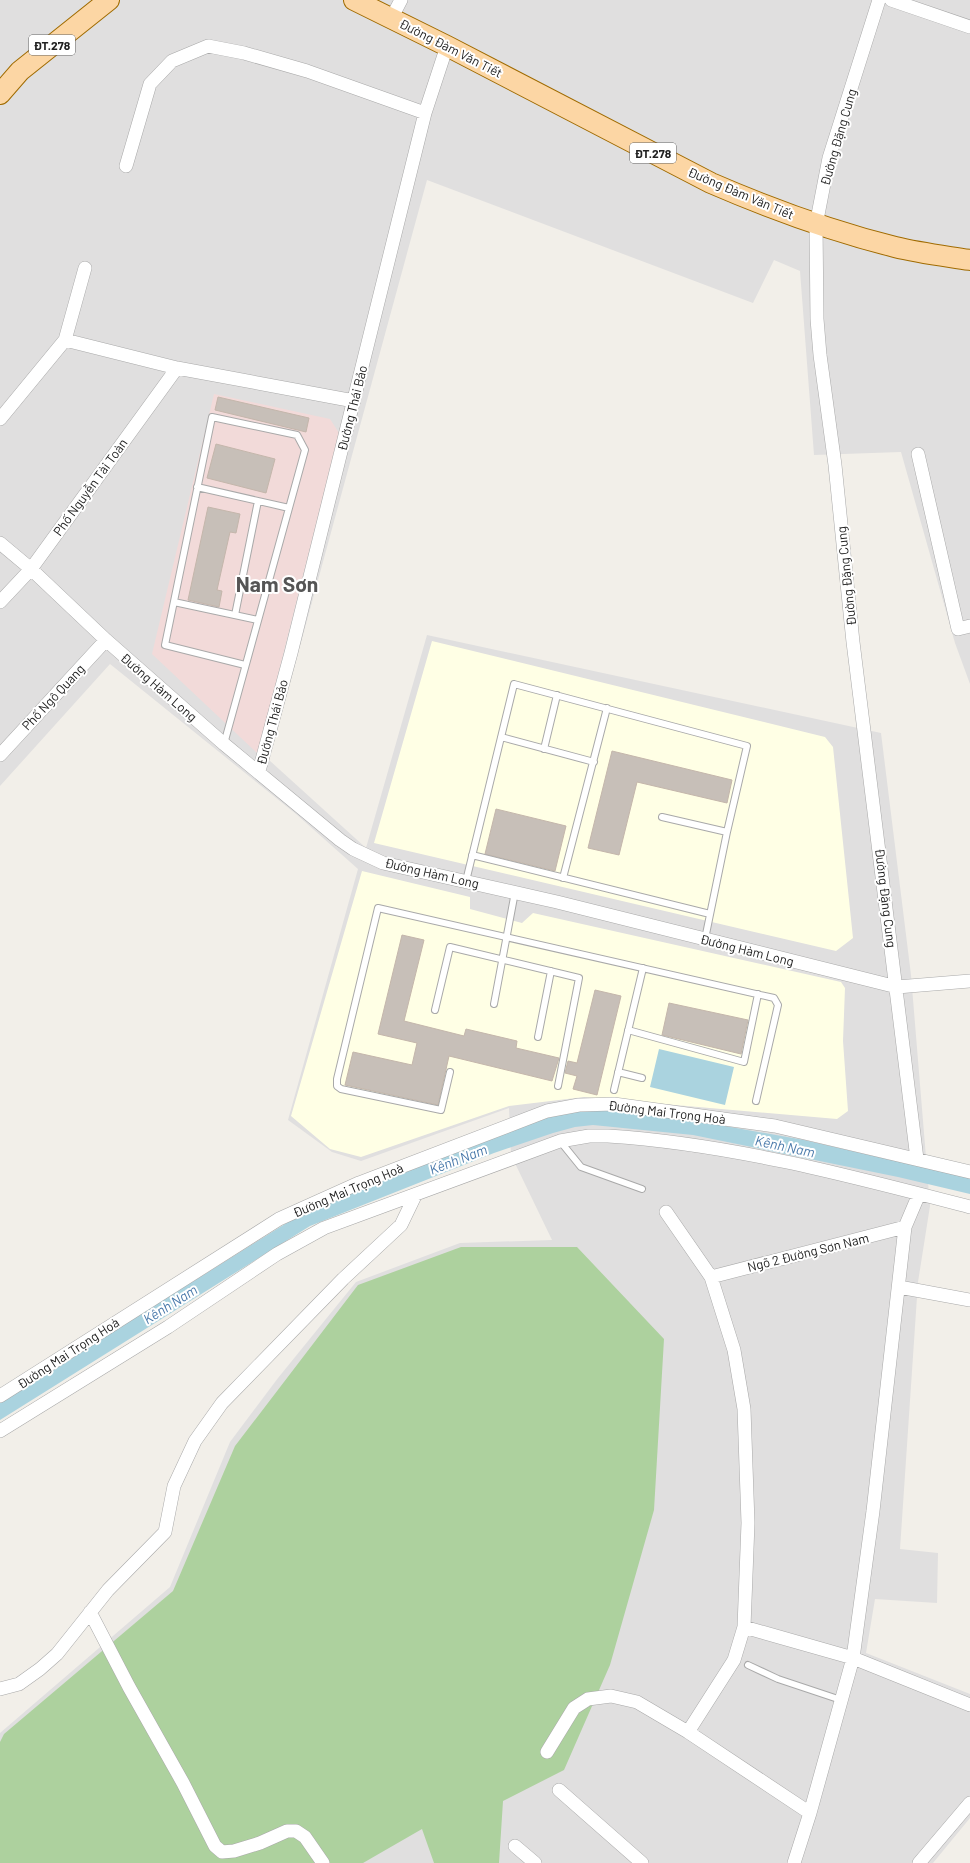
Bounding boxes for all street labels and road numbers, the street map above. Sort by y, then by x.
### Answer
street label: Đường Đàm Văn Tiết [397,15,505,81]
road number: ĐT.278 [29,35,75,55]
street label: Đường Đặng Cung [817,87,859,187]
road number: ĐT.278 [630,143,676,163]
street label: Đường Đàm Văn Tiết [686,163,796,223]
street label: Đường Thái Bảo [334,363,370,453]
street label: Phố Nguyễn Tài Toàn [49,435,131,539]
street label: Đường Đặng Cung [833,525,859,627]
street label: Đường Hàm Long [117,649,201,725]
street label: Phố Ngô Quang [18,661,88,733]
street label: Đường Thái Bảo [253,677,291,767]
street label: Đường Đặng Cung [872,847,900,949]
street label: Đường Hàm Long [383,854,481,892]
street label: Đường Hàm Long [698,931,796,969]
street label: Đường Mai Trọng Hoà [607,1097,727,1127]
street label: Đường Mai Trọng Hoà [290,1160,406,1220]
street label: Ngõ 2 Đường Sơn Nam [746,1229,870,1275]
street label: Đường Mai Trọng Hoà [14,1314,122,1392]

